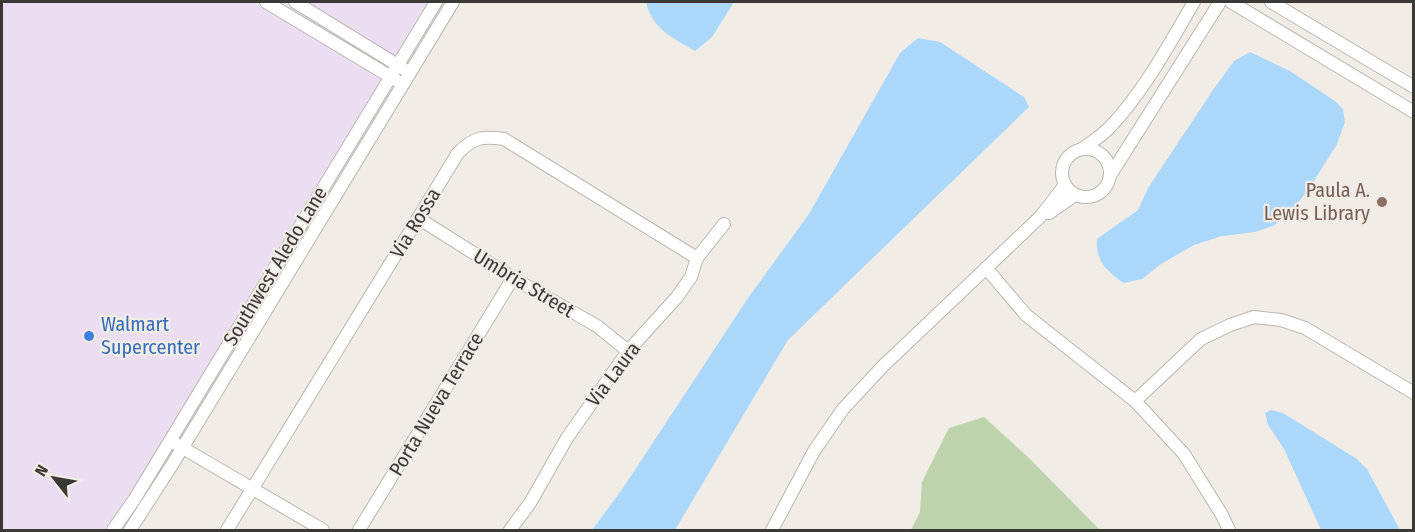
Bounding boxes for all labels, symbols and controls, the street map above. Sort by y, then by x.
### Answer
place label: Paula A. Lewis Library [1264,178,1370,225]
street label: Southwest Aledo Lane [218,182,332,350]
street label: Via Rossa [385,184,445,262]
marker: Paula A. Lewis Library [1375,195,1389,209]
street label: Umbria Street [469,243,579,323]
place label: Walmart Supercenter [101,312,200,359]
street label: Porta Nueva Terrace [384,328,488,480]
marker: Walmart Supercenter [82,329,96,343]
street label: Via Laura [581,337,645,411]
north arrow [24,448,84,508]
text: N [31,462,52,480]

